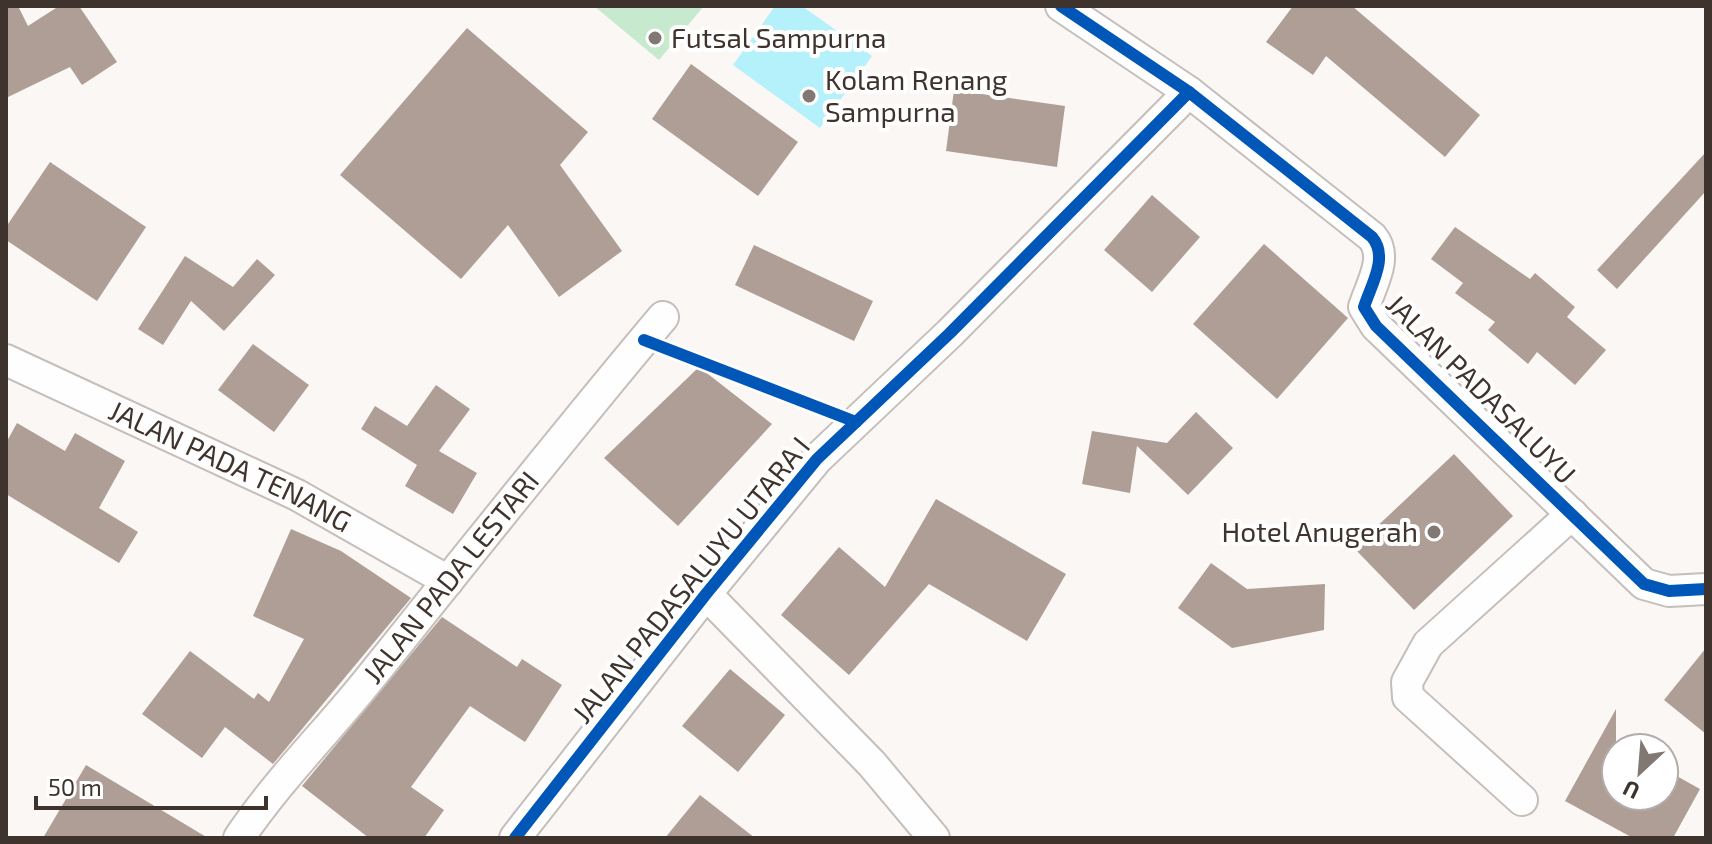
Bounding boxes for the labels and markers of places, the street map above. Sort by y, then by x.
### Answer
place label: Futsal Sampurna [671,20,886,54]
marker: Futsal Sampurna [646,29,664,47]
place label: Kolam Renang Sampurna [825,62,1008,128]
marker: Kolam Renang Sampurna [800,87,818,105]
place label: Hotel Anugerah [1221,514,1418,548]
marker: Hotel Anugerah [1425,523,1443,541]

